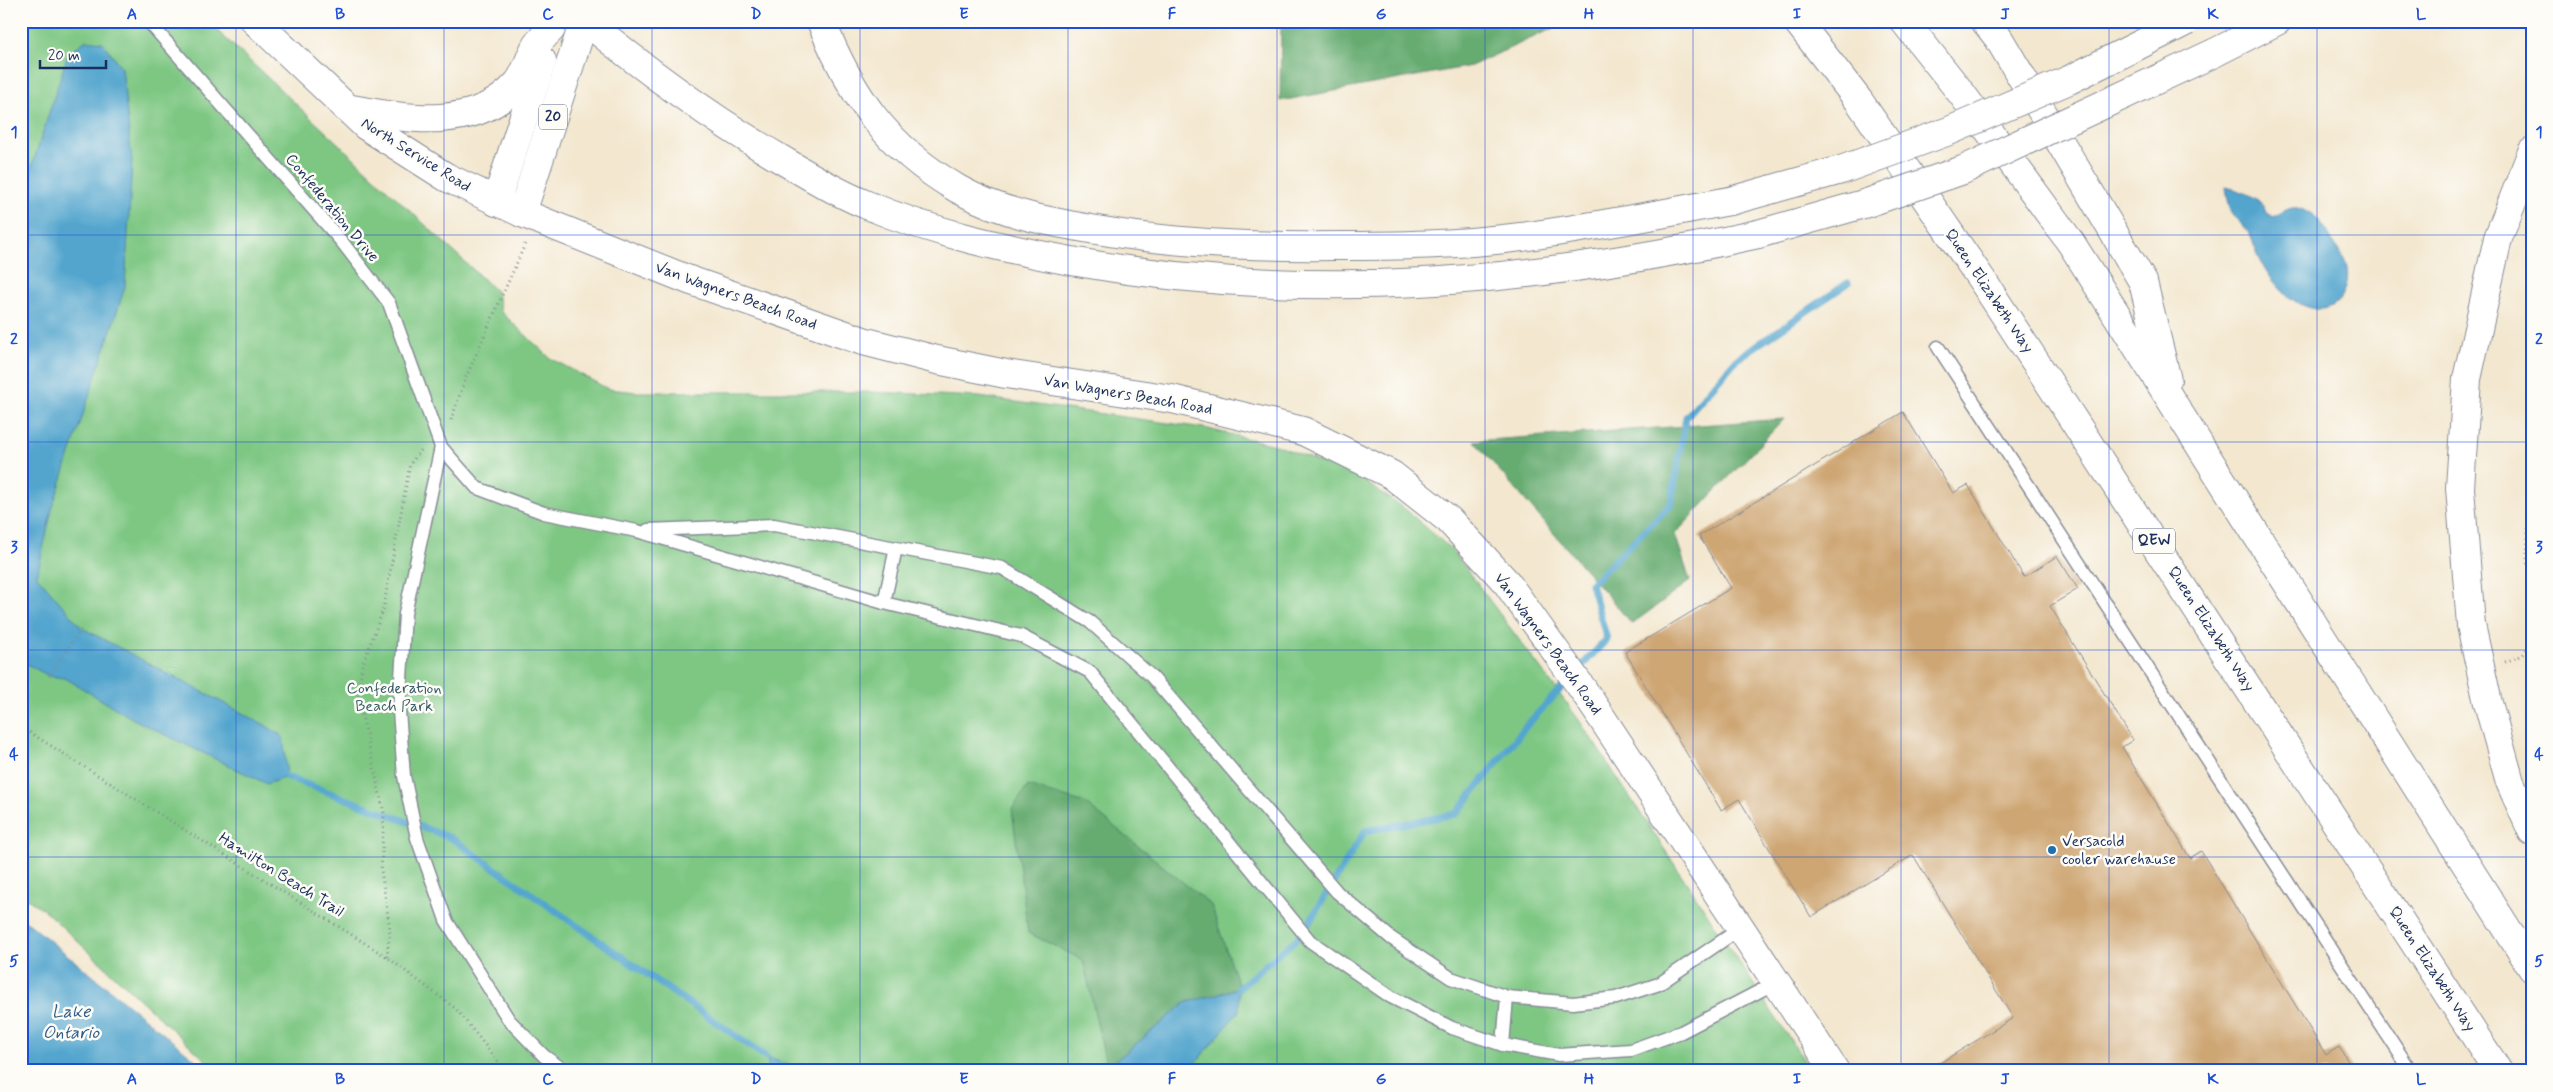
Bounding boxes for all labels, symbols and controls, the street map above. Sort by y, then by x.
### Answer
text: A [127,4,137,25]
text: B [335,4,345,25]
text: C [542,4,554,25]
text: D [750,4,762,25]
text: E [959,4,969,25]
text: F [1168,4,1177,25]
text: G [1376,4,1387,25]
text: H [1584,4,1595,25]
text: I [1793,4,1802,25]
text: J [2000,4,2010,25]
text: K [2207,4,2219,25]
text: L [2416,4,2427,25]
scale bar [40,38,106,70]
text: 20 m [48,46,80,66]
road number: 20 [539,104,567,130]
street label: North Service Road [357,113,475,197]
text: 1 [10,122,18,143]
text: 1 [2535,122,2543,143]
street label: Confederation Drive [280,149,384,267]
street label: Queen Elizabeth Way [1940,225,2038,357]
street label: Van Wagners Beach Road [652,257,820,335]
text: 2 [10,329,18,350]
text: 2 [2535,329,2543,350]
street label: Van Wagners Beach Road [1042,370,1214,420]
road number: QEW [2133,528,2175,554]
text: 3 [10,537,18,558]
text: 3 [2535,537,2543,558]
street label: Queen Elizabeth Way [2163,562,2259,696]
street label: Van Wagners Beach Road [1489,569,1607,719]
park label: Confederation Beach Park [347,678,441,717]
text: 4 [9,744,19,765]
text: 4 [2534,744,2544,765]
street label: Hamilton Beach Trail [214,828,348,922]
place label: Versacold cooler warehause [2062,831,2176,870]
marker: Versacold cooler warehause [2046,844,2058,856]
street label: Queen Elizabeth Way [2384,902,2480,1036]
text: 5 [9,951,19,972]
text: 5 [2534,951,2544,972]
water label: Lake Ontario [43,1000,101,1045]
text: A [127,1069,137,1090]
text: B [335,1069,345,1090]
text: C [542,1069,554,1090]
text: D [750,1069,762,1090]
text: E [959,1069,969,1090]
text: F [1168,1069,1177,1090]
text: G [1376,1069,1387,1090]
text: H [1584,1069,1595,1090]
text: I [1793,1069,1802,1090]
text: J [2000,1069,2010,1090]
text: K [2207,1069,2219,1090]
text: L [2416,1069,2427,1090]

